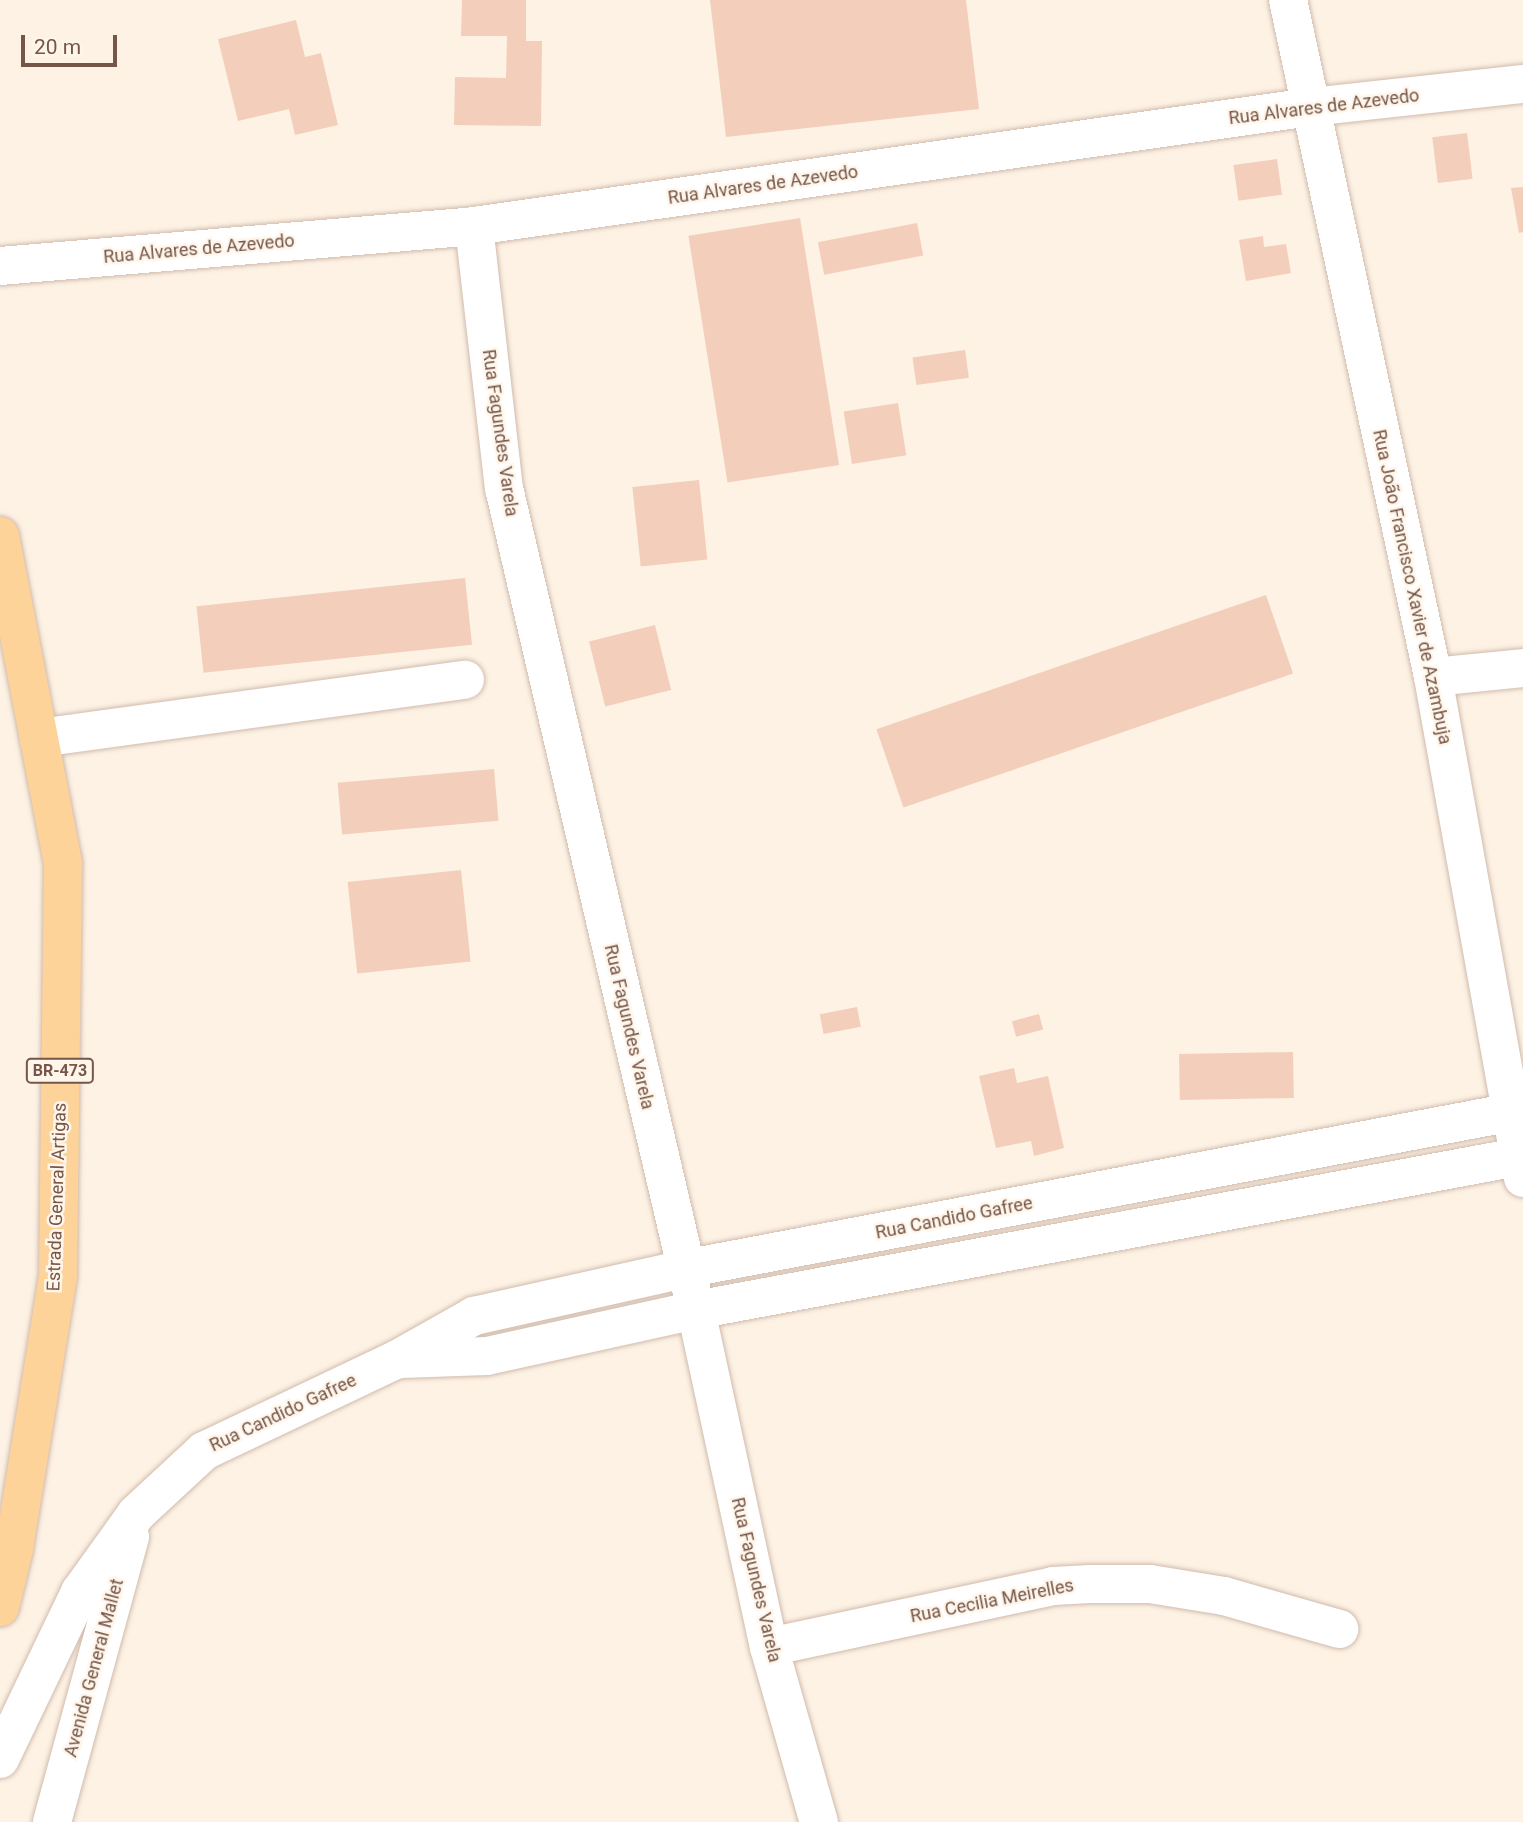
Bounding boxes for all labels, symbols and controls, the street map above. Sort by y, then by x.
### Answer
scale bar [24,21,121,65]
text: 20 m [34,35,81,59]
street label: Rua Alvares de Azevedo [1228,85,1420,129]
street label: Rua Alvares de Azevedo [667,161,859,209]
street label: Rua Alvares de Azevedo [103,230,295,268]
street label: Rua Fagundes Varela [478,348,522,518]
street label: Rua João Francisco Xavier de Azambuja [1368,428,1456,746]
street label: Rua Fagundes Varela [600,942,658,1112]
road number: BR-473 [25,1058,95,1084]
street label: Estrada General Artigas [43,1102,71,1292]
street label: Rua Candido Gafree [874,1192,1034,1244]
street label: Rua Candido Gafree [206,1370,360,1456]
street label: Rua Fagundes Varela [727,1495,785,1665]
street label: Rua Cecilia Meirelles [908,1575,1076,1627]
street label: Avenida General Mallet [60,1577,128,1759]

